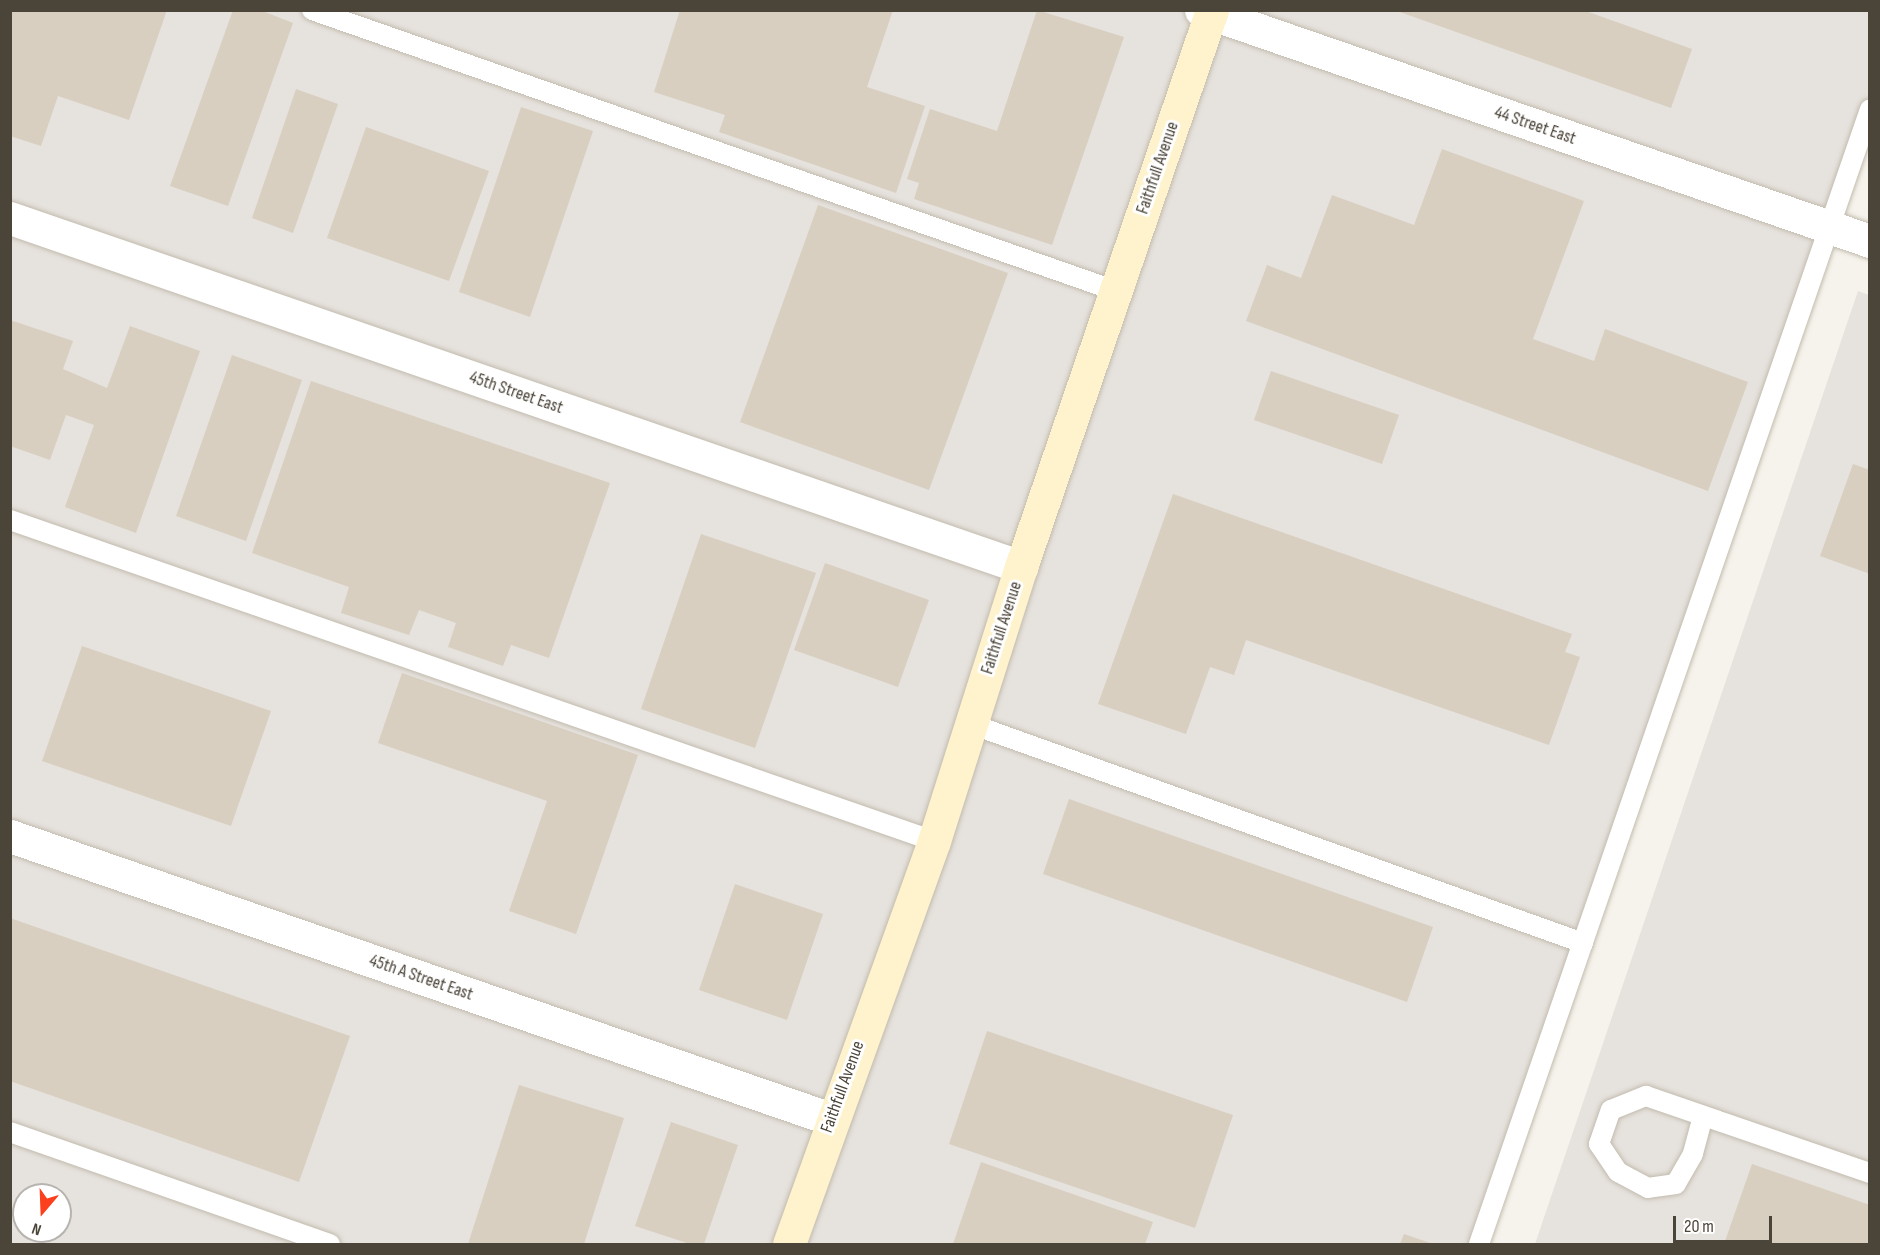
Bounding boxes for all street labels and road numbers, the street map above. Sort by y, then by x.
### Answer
street label: 44 Street East [1491,102,1579,150]
street label: Faithfull Avenue [1132,119,1184,217]
street label: 45th Street East [466,367,566,419]
street label: Faithfull Avenue [977,579,1027,677]
street label: 45th A Street East [366,950,476,1006]
street label: Faithfull Avenue [816,1038,870,1136]

